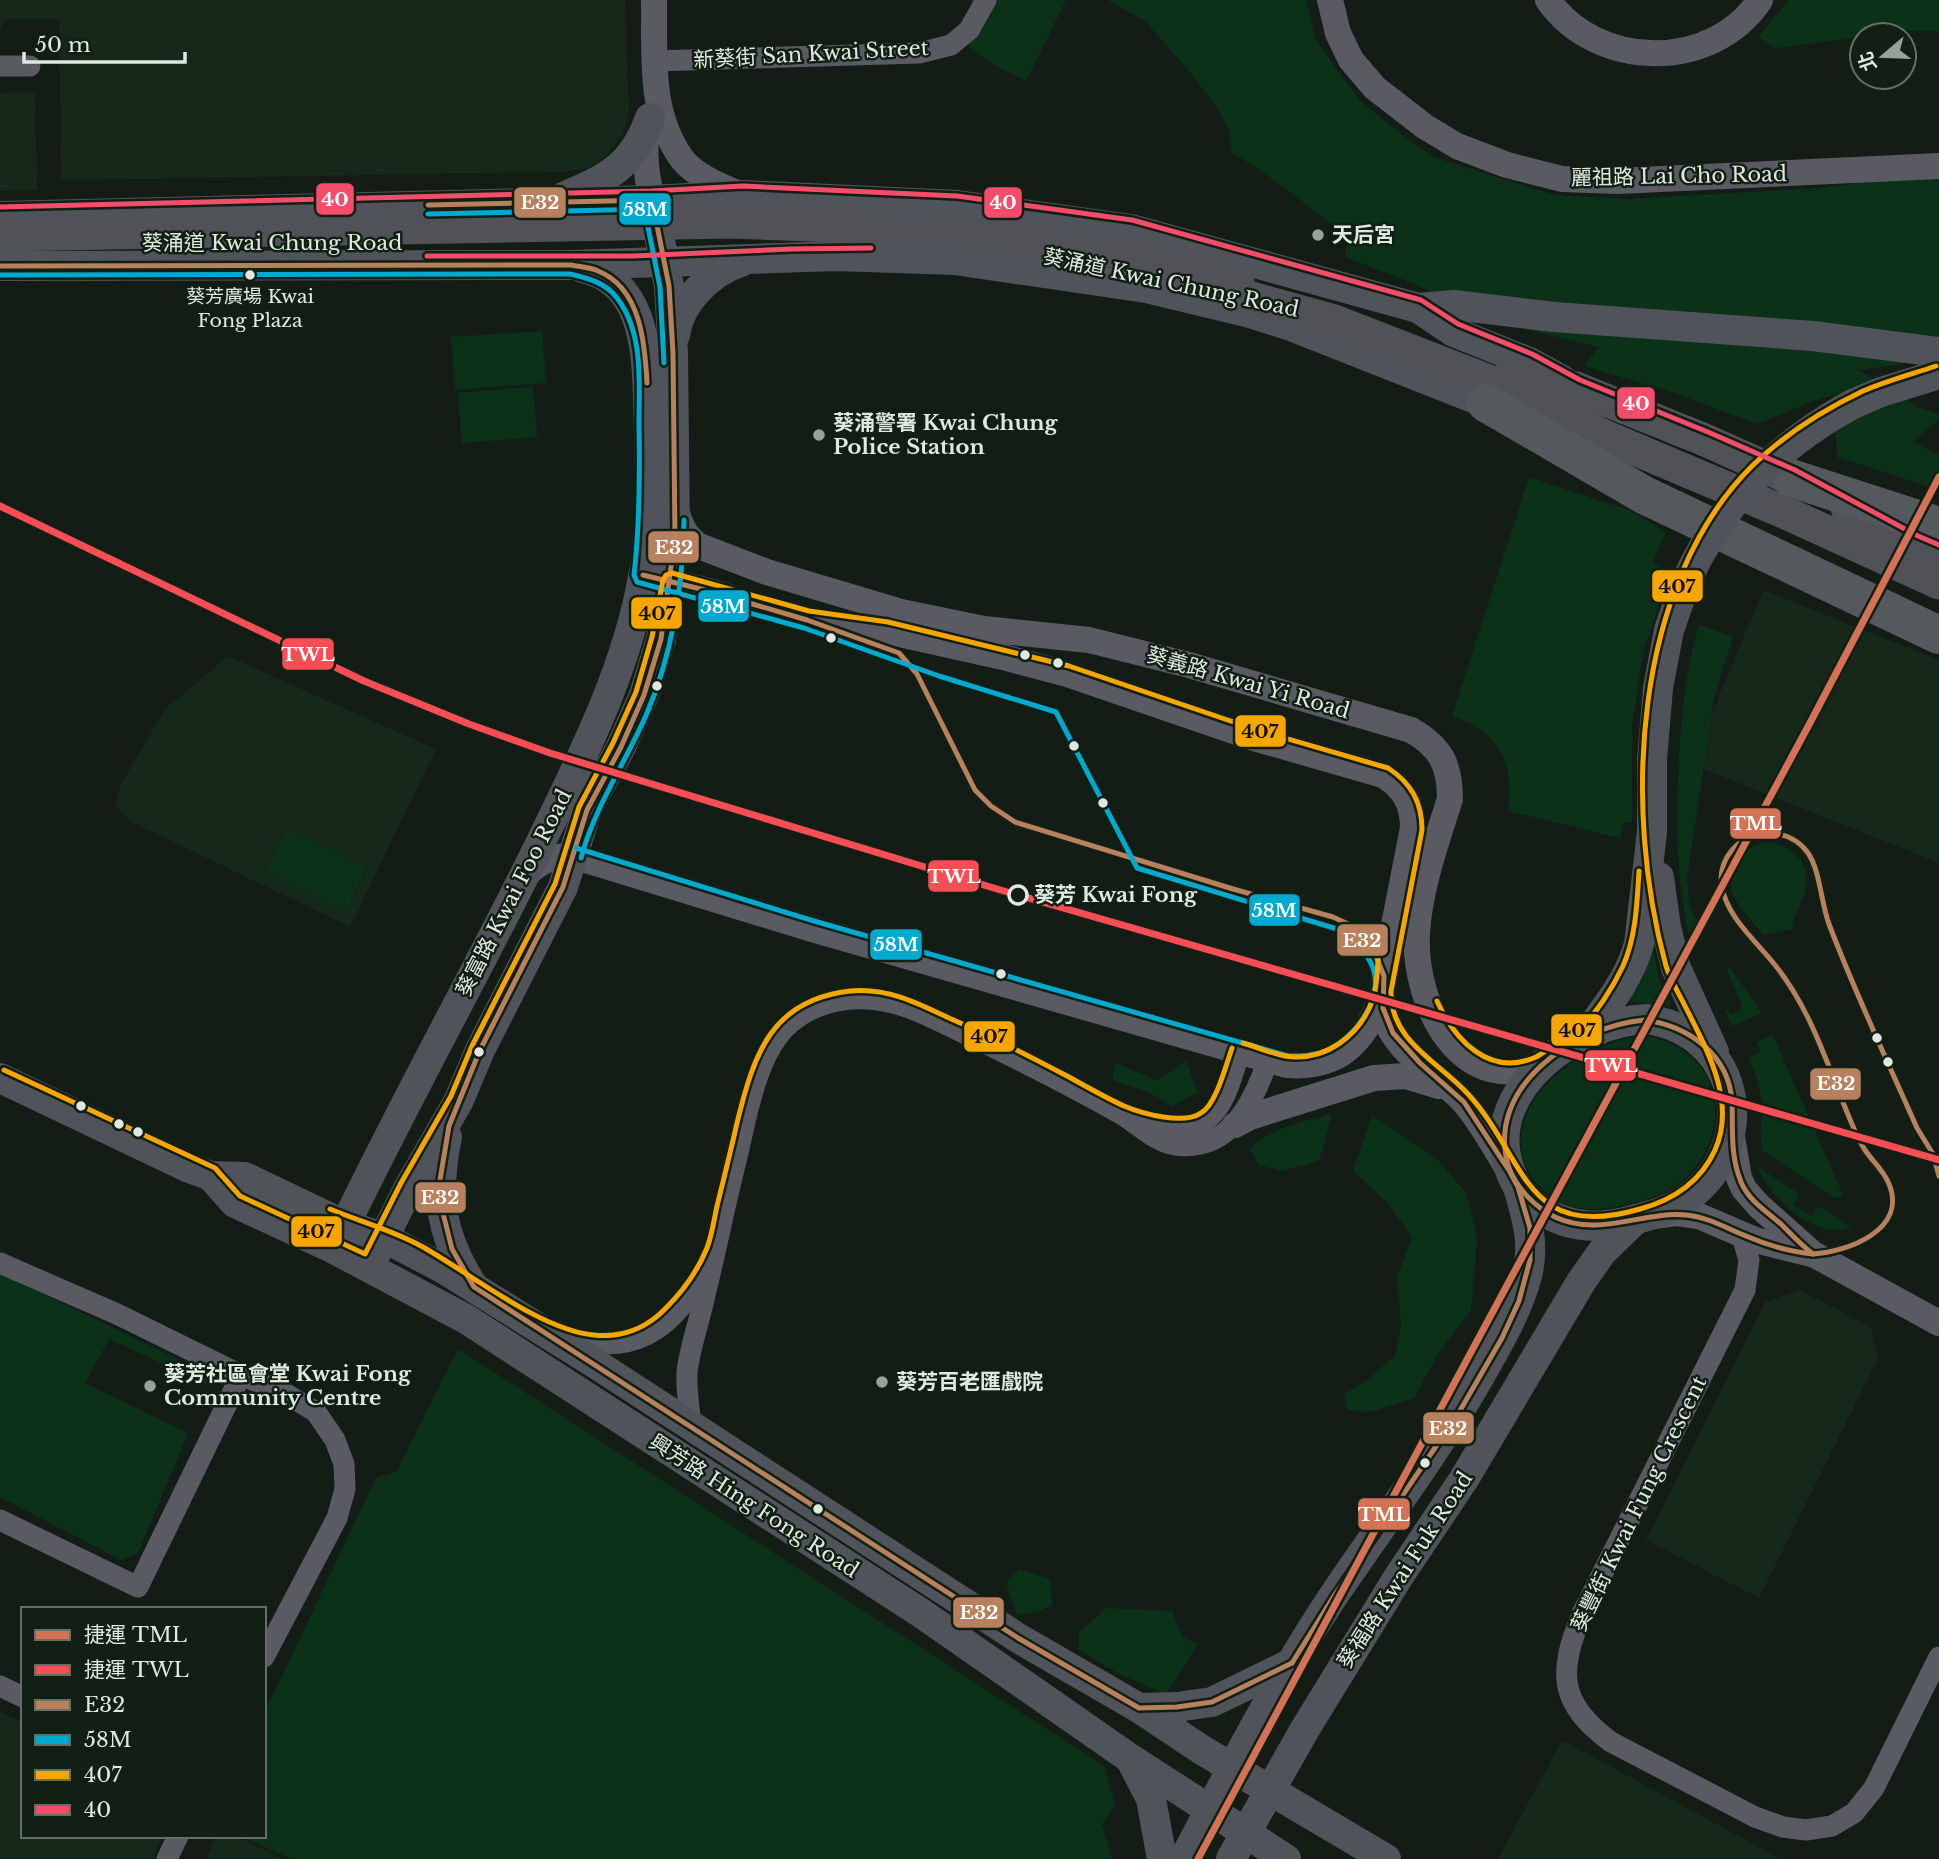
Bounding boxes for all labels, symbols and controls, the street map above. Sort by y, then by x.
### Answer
scale bar [24,21,186,65]
north arrow [1848,21,1918,91]
text: 50 m [35,32,91,58]
street label: 新葵街 San Kwai Street [693,35,929,73]
text: 北 [1853,49,1881,74]
street label: 麗祖路 Lai Cho Road [1571,161,1787,191]
line badge: 40 [315,182,355,216]
line badge: E32 [513,186,567,219]
line badge: 40 [983,186,1023,219]
text: 40 [322,188,348,211]
text: E32 [521,191,560,214]
text: 40 [990,191,1016,214]
line badge: 58M [618,192,672,226]
text: 58M [622,198,668,221]
place label: 天后宮 [1332,222,1395,248]
marker: 天后宮 [1310,227,1326,243]
street label: 葵涌道 Kwai Chung Road [142,230,402,256]
street label: 葵涌道 Kwai Chung Road [1041,243,1301,323]
marker: 葵芳廣場 Kwai Fong Plaza [243,268,257,282]
place label: 葵芳廣場 Kwai Fong Plaza [186,285,315,332]
line badge: 40 [1616,386,1656,420]
text: 40 [1623,392,1649,415]
place label: 葵涌警署 Kwai Chung Police Station [833,410,1059,460]
marker: 葵涌警署 Kwai Chung Police Station [811,427,827,443]
line badge: E32 [647,530,700,564]
text: E32 [655,536,694,559]
line badge: 407 [1651,569,1704,603]
text: 407 [1659,575,1697,598]
line badge: 58M [697,589,750,623]
text: 58M [700,595,746,618]
line badge: 407 [630,596,683,630]
text: 407 [639,602,677,625]
unlabelled marker [824,631,838,645]
line badge: TWL [281,637,335,671]
street label: 葵義路 Kwai Yi Road [1143,642,1353,724]
text: TWL [281,643,336,666]
unlabelled marker [1018,648,1032,662]
unlabelled marker [1051,656,1065,670]
unlabelled marker [650,679,664,693]
line badge: 407 [1234,714,1287,748]
text: 407 [1242,720,1280,743]
unlabelled marker [1067,739,1081,753]
street label: 葵富路 Kwai Foo Road [450,785,578,1001]
unlabelled marker [1096,796,1110,810]
line badge: TML [1729,807,1782,840]
text: TML [1730,812,1783,835]
line badge: TWL [927,859,980,893]
text: TWL [927,865,982,888]
place label: 葵芳 Kwai Fong [1034,882,1198,908]
marker: 葵芳 Kwai Fong [1008,885,1028,905]
line badge: 58M [1248,893,1301,927]
text: 58M [1251,899,1297,922]
line badge: E32 [1336,923,1389,957]
line badge: 58M [869,928,923,961]
text: E32 [1343,929,1382,952]
text: 58M [873,933,919,956]
unlabelled marker [994,967,1008,981]
line badge: 407 [1550,1013,1603,1047]
text: 407 [1559,1019,1597,1042]
line badge: 407 [963,1020,1016,1053]
text: 407 [971,1025,1009,1048]
unlabelled marker [1870,1031,1884,1045]
unlabelled marker [472,1045,486,1059]
line badge: TWL [1584,1049,1637,1082]
text: TWL [1584,1054,1639,1077]
unlabelled marker [1881,1055,1895,1069]
line badge: E32 [1809,1067,1862,1101]
text: E32 [1817,1072,1856,1095]
unlabelled marker [74,1099,88,1113]
unlabelled marker [112,1117,126,1131]
unlabelled marker [131,1125,145,1139]
line badge: E32 [414,1181,467,1214]
text: E32 [421,1186,460,1209]
line badge: 407 [290,1215,343,1248]
text: 407 [298,1220,336,1243]
place label: 葵芳社區會堂 Kwai Fong Community Centre [164,1361,412,1411]
place label: 葵芳百老匯戲院 [896,1369,1043,1395]
street label: 葵豐街 Kwai Fung Crescent [1566,1372,1712,1636]
marker: 葵芳百老匯戲院 [874,1374,890,1390]
marker: 葵芳社區會堂 Kwai Fong Community Centre [142,1378,158,1394]
line badge: E32 [1422,1411,1475,1445]
text: E32 [1429,1417,1468,1440]
street label: 興芳路 Hing Fong Road [645,1429,863,1583]
unlabelled marker [1418,1456,1432,1470]
street label: 葵福路 Kwai Fuk Road [1332,1467,1478,1673]
line badge: TML [1357,1497,1411,1531]
unlabelled marker [811,1502,825,1516]
text: TML [1358,1503,1411,1526]
line badge: E32 [952,1596,1005,1629]
text: E32 [960,1601,999,1624]
legend [21,1607,266,1838]
text: 捷運 TML [84,1622,187,1648]
text: 捷運 TWL [84,1657,189,1683]
text: E32 [84,1692,125,1718]
text: 58M [84,1727,132,1753]
text: 407 [84,1762,122,1788]
text: 40 [84,1797,111,1823]

